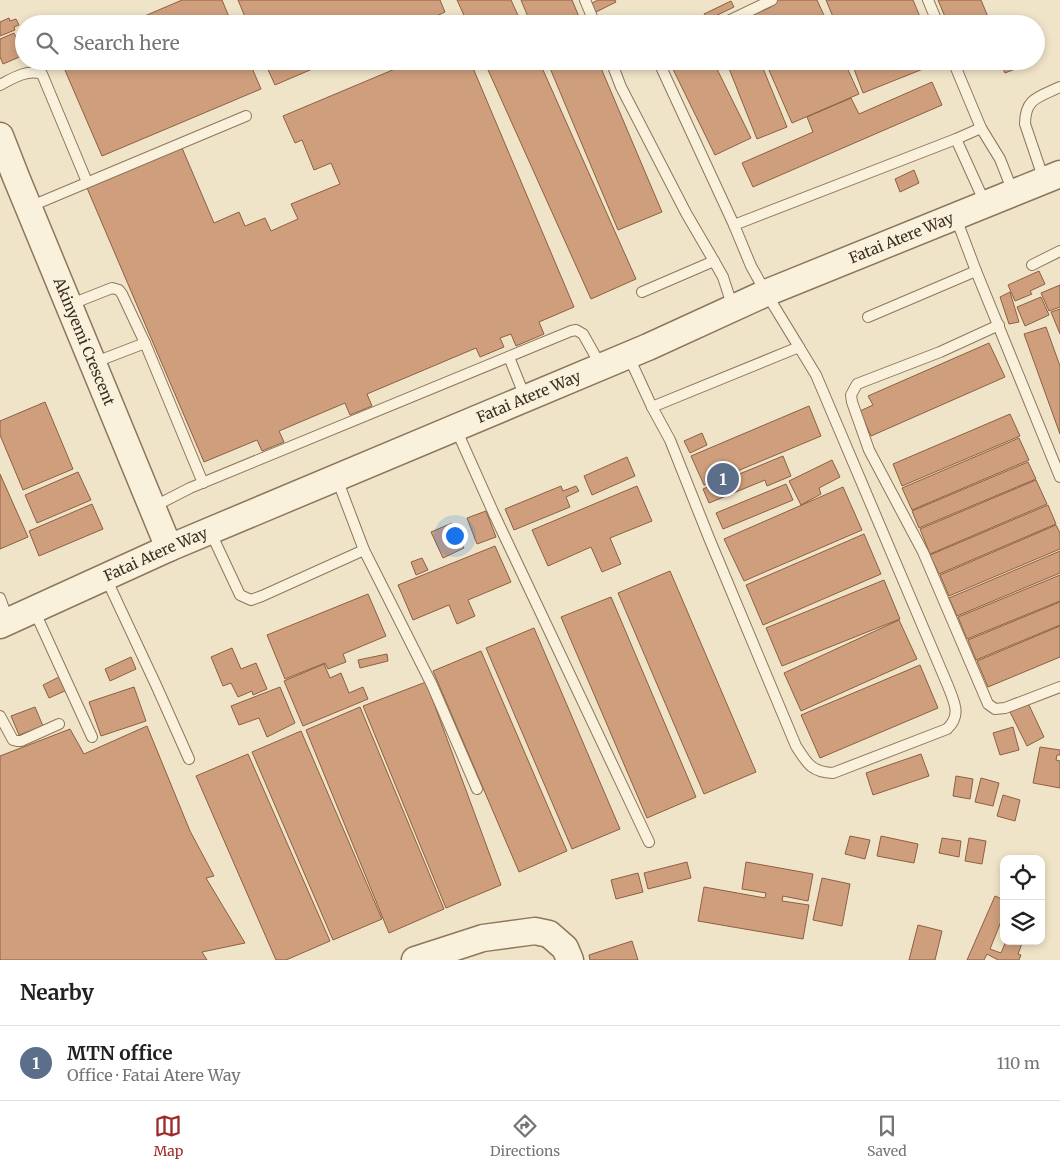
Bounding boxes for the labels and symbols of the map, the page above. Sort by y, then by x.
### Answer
street label: Fatai Atere Way [846,208,957,267]
street label: Akinyemi Crescent [49,274,119,408]
street label: Fatai Atere Way [474,366,584,427]
pin: 1 [707,460,739,498]
street label: Fatai Atere Way [101,523,211,585]
your location [442,523,468,549]

